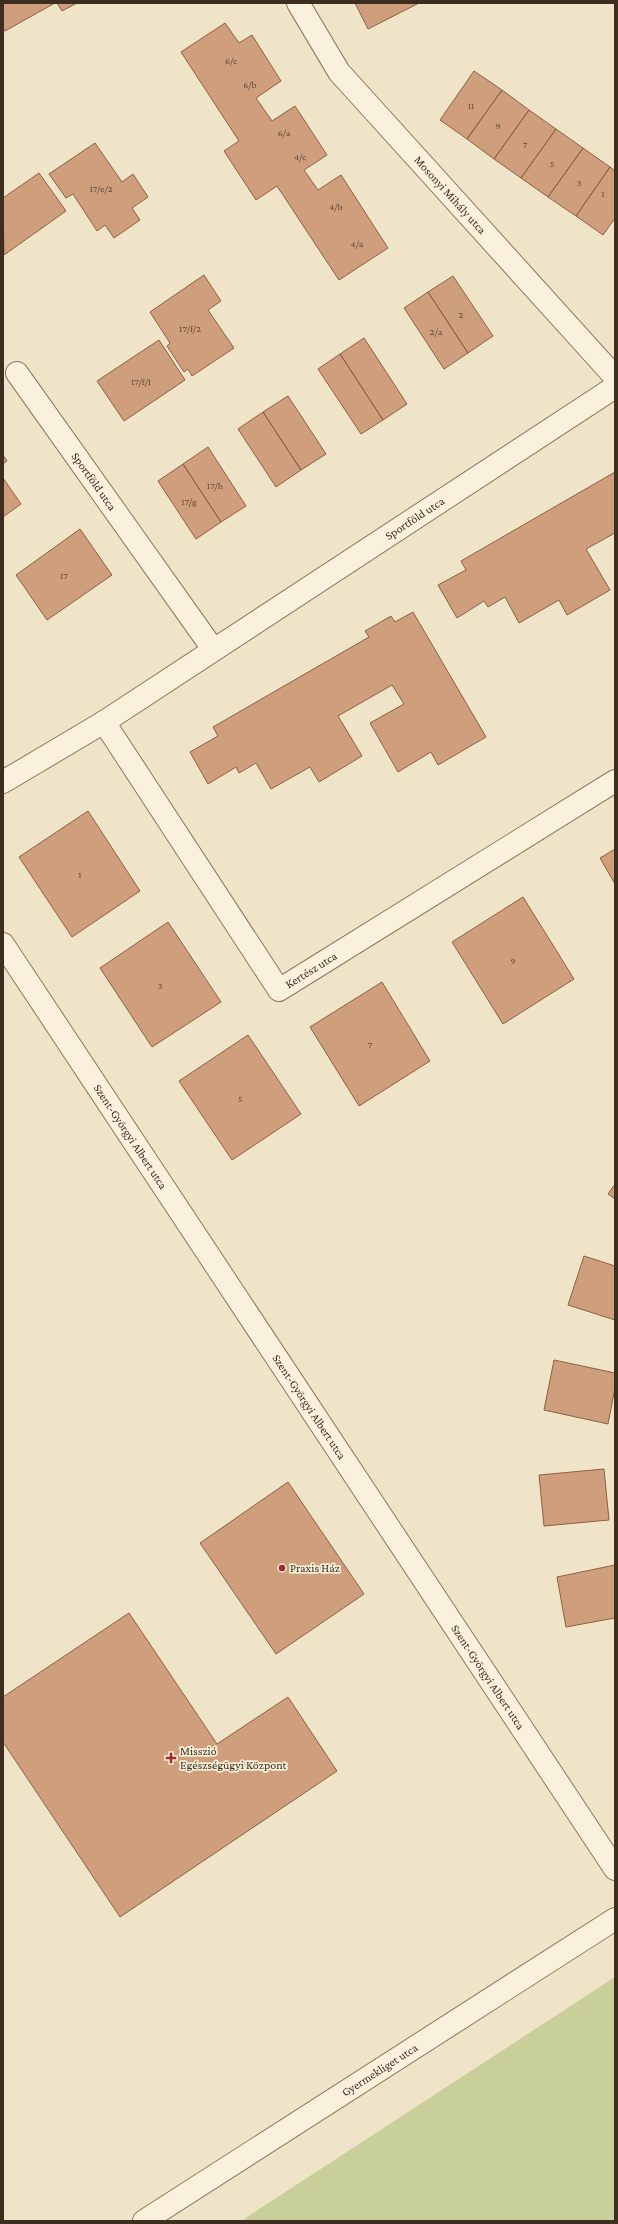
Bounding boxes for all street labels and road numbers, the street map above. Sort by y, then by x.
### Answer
street label: Mosonyi Mihály utca [411,153,490,237]
street label: Sportföld utca [69,450,120,514]
street label: Sportföld utca [382,494,447,543]
street label: Kertész utca [283,948,340,991]
street label: Szent-Györgyi Albert utca [91,1081,171,1192]
street label: Szent-Györgyi Albert utca [269,1352,349,1462]
street label: Szent-Györgyi Albert utca [448,1622,528,1733]
street label: Gyermekliget utca [339,2040,421,2099]

